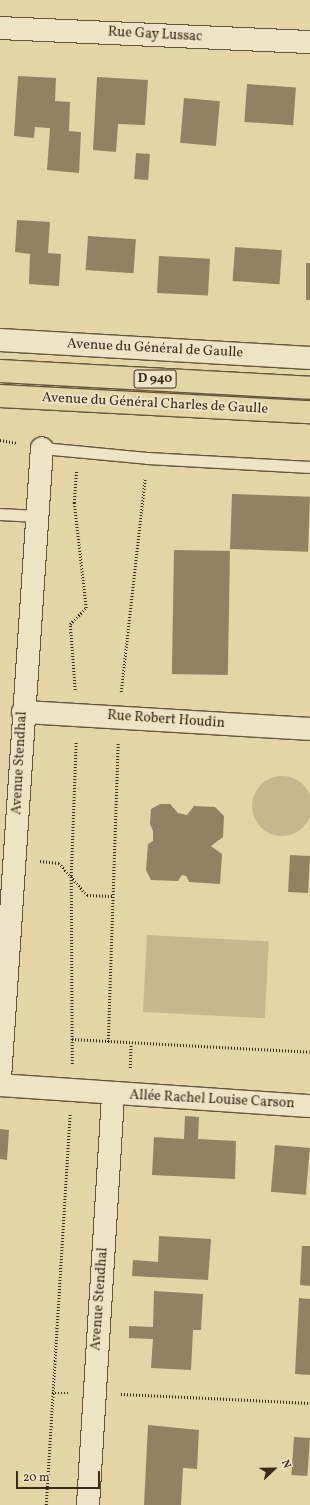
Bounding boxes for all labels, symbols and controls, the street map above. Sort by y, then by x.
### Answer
street label: Rue Gay Lussac [107,24,203,46]
street label: Avenue du Général de Gaulle [67,336,243,362]
road number: D 940 [133,368,177,390]
street label: Avenue du Général Charles de Gaulle [42,390,268,418]
street label: Rue Robert Houdin [107,708,225,732]
street label: Avenue Stendhal [9,711,31,815]
street label: Allée Rachel Louise Carson [129,1087,295,1113]
street label: Avenue Stendhal [88,1247,112,1351]
north arrow [254,1449,294,1489]
text: N [277,1458,294,1471]
scale bar [18,1463,102,1489]
text: 20 m [23,1470,50,1486]

